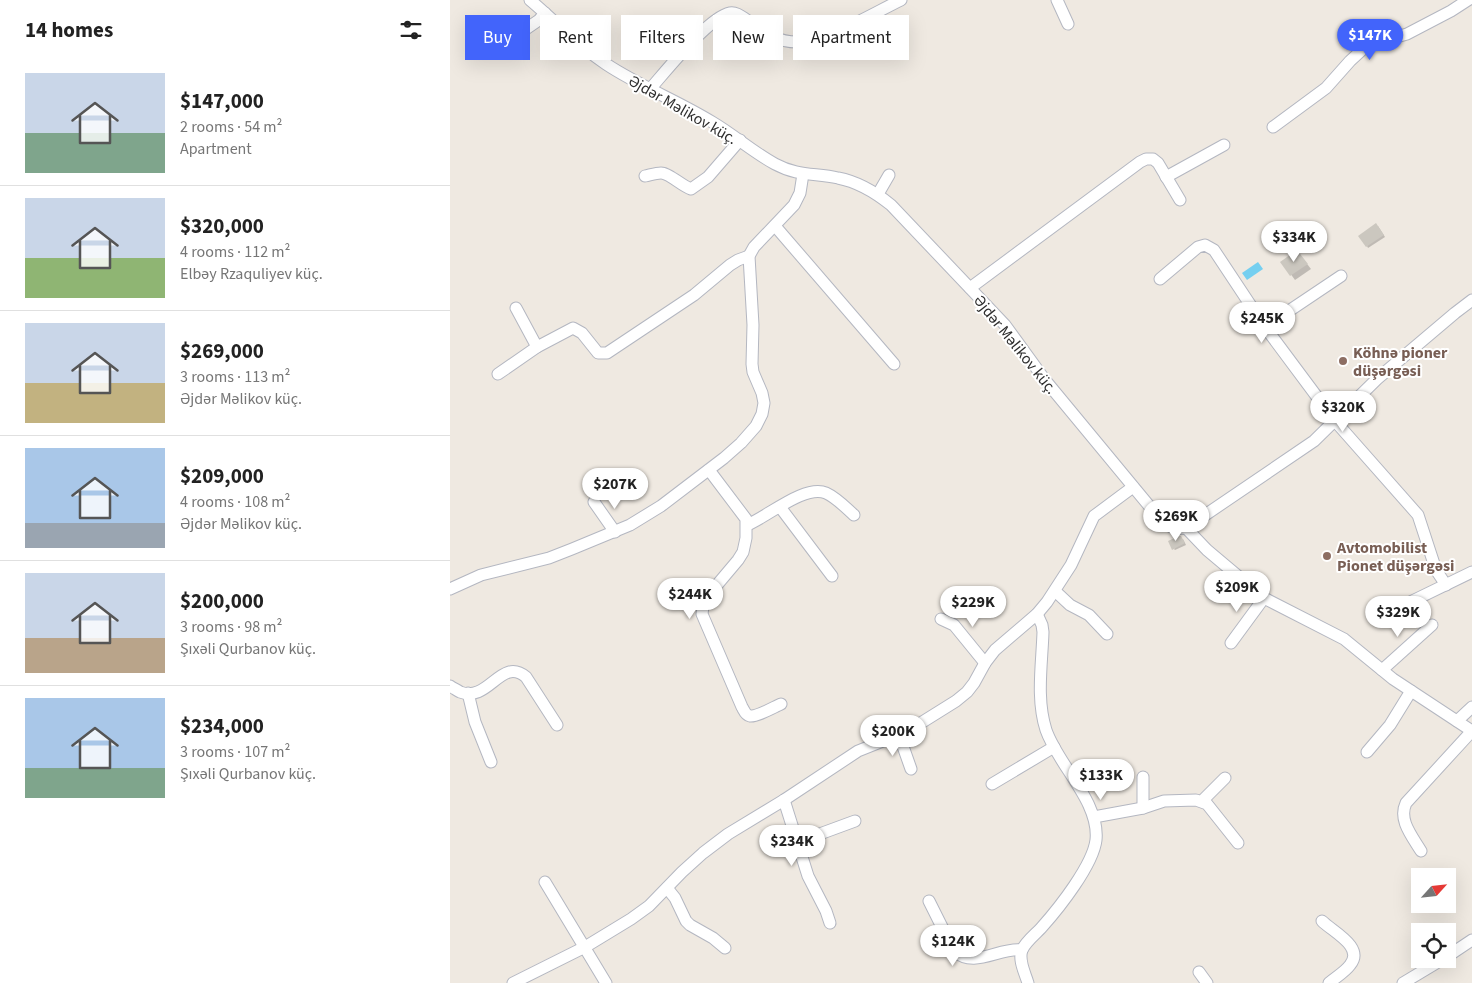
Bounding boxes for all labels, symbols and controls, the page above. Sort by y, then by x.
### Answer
text: 14 homes [25,15,113,45]
chip: Buy [465,15,530,60]
chip: Rent [540,15,611,60]
chip: Filters [621,15,703,60]
chip: New [713,15,783,60]
chip: Apartment [793,15,909,60]
icon: filters [397,16,425,44]
pin: $147K [1335,18,1405,61]
text: $147K [1348,24,1392,46]
street label: Əjdər Məlikov küç. [624,70,741,150]
text: $147,000 [180,86,264,116]
icon: home [65,93,125,153]
text: 2 rooms · 54 m² [180,116,282,138]
text: Apartment [180,138,252,160]
text: $320,000 [180,211,264,241]
icon: home [65,218,125,278]
pin: $334K [1259,220,1329,263]
text: $334K [1272,226,1316,248]
text: 4 rooms · 112 m² [180,241,290,263]
text: Elbəy Rzaquliyev küç. [180,263,323,285]
street label: Əjdər Məlikov küç. [968,290,1062,399]
pin: $245K [1227,302,1297,344]
text: $245K [1240,307,1284,329]
text: $269,000 [180,336,264,366]
place label: Köhnə pioner düşərgəsi [1353,342,1448,382]
icon: home [65,343,125,403]
marker: Köhnə pioner düşərgəsi [1337,355,1349,367]
text: 3 rooms · 113 m² [180,366,290,388]
text: Əjdər Məlikov küç. [180,388,302,410]
pin: $320K [1308,390,1378,433]
text: $320K [1321,396,1365,418]
text: $209,000 [180,461,264,491]
icon: home [65,468,125,528]
pin: $207K [580,468,650,510]
text: $207K [593,473,637,495]
text: 4 rooms · 108 m² [180,491,290,513]
pin: $269K [1141,500,1211,542]
text: $269K [1154,505,1198,527]
text: Əjdər Məlikov küç. [180,513,302,535]
place label: Avtomobilist Pionet düşərgəsi [1336,537,1455,577]
marker: Avtomobilist Pionet düşərgəsi [1321,550,1333,562]
pin: $209K [1202,570,1272,613]
text: $209K [1215,576,1259,598]
pin: $244K [655,578,725,620]
text: $244K [668,583,712,605]
text: $200,000 [180,586,264,616]
pin: $229K [938,586,1008,628]
text: $229K [951,591,995,613]
icon: home [65,593,125,653]
pin: $329K [1363,596,1433,638]
text: $329K [1376,601,1420,623]
text: 3 rooms · 98 m² [180,616,282,638]
text: Şıxəli Qurbanov küç. [180,638,316,660]
text: $234,000 [180,711,264,741]
pin: $200K [858,714,928,757]
icon: home [65,718,125,778]
text: $200K [871,720,915,742]
text: 3 rooms · 107 m² [180,741,290,763]
pin: $133K [1066,758,1136,801]
text: Şıxəli Qurbanov küç. [180,763,316,785]
text: $133K [1079,764,1123,786]
pin: $234K [757,824,827,867]
text: $234K [770,830,814,852]
north arrow [1411,868,1456,912]
map controls [1411,868,1456,968]
button: locate [1411,923,1456,968]
pin: $124K [918,924,988,967]
text: $124K [931,930,975,952]

